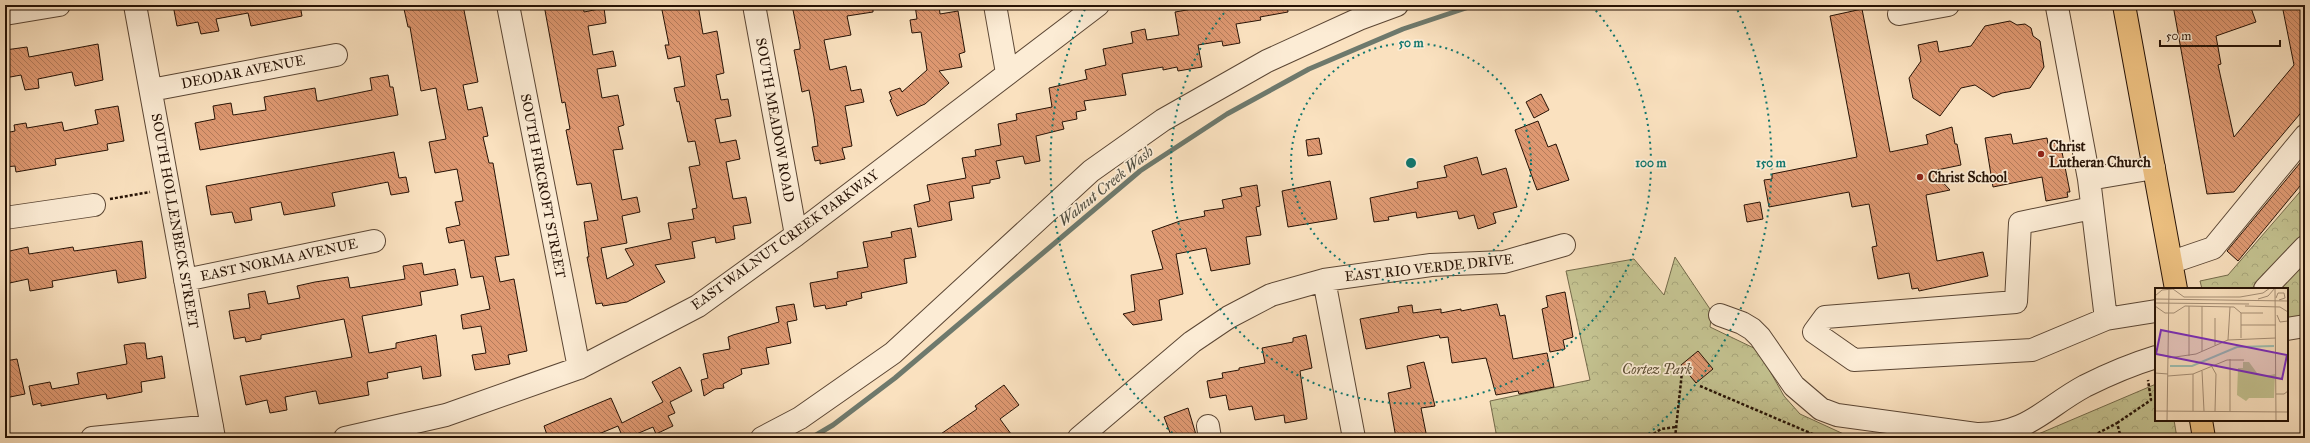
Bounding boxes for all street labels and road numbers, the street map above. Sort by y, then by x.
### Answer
street label: SOUTH MEADOW ROAD [752,37,798,203]
street label: DEODAR AVENUE [180,52,306,92]
street label: SOUTH FIRCROFT STREET [517,92,569,280]
street label: SOUTH HOLLENBECK STREET [148,112,202,330]
street label: EAST WALNUT CREEK PARKWAY [688,166,883,314]
street label: EAST NORMA AVENUE [199,235,359,285]
street label: EAST RIO VERDE DRIVE [1344,251,1514,285]

